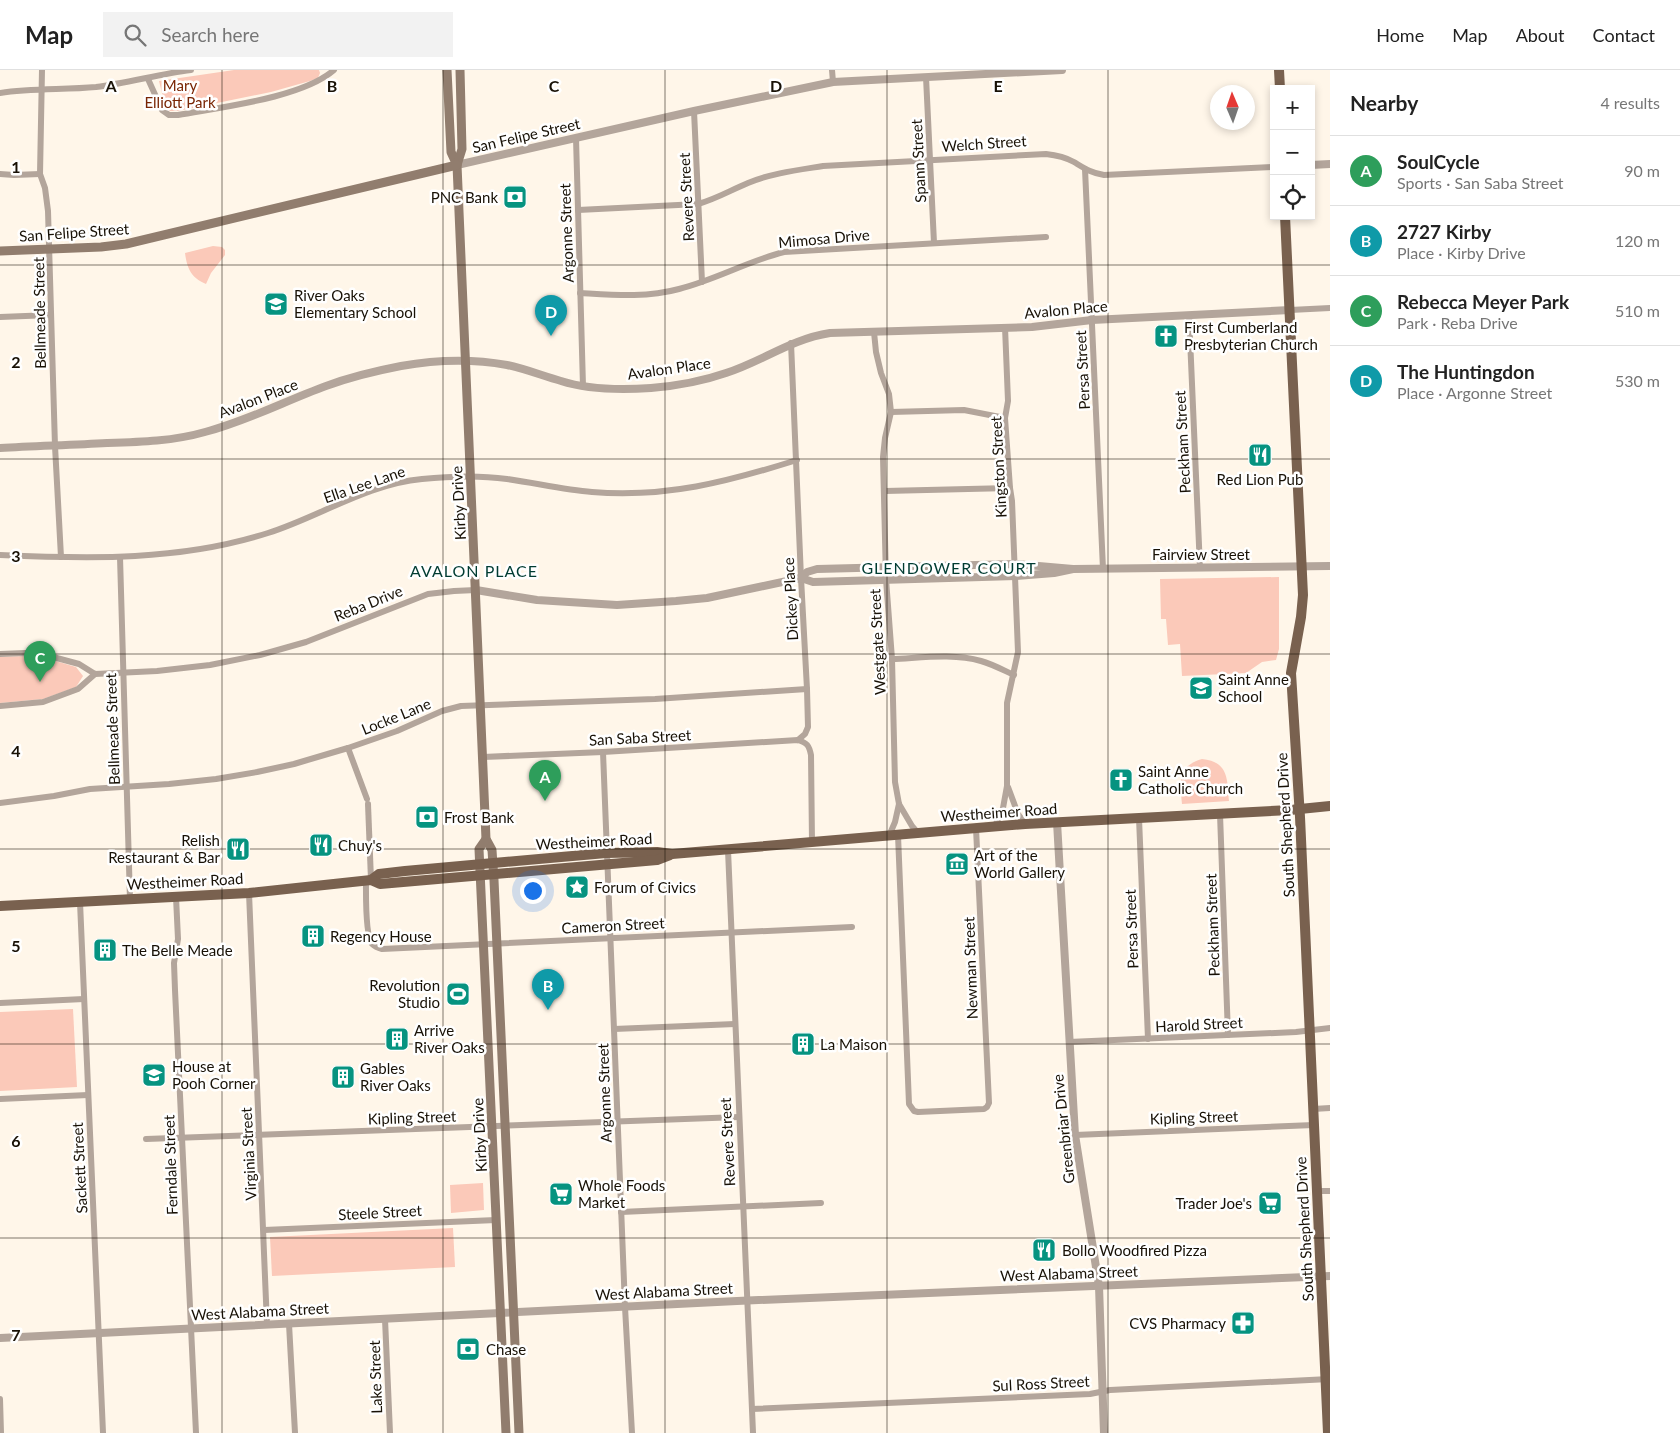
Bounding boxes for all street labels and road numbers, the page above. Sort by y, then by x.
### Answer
street label: San Felipe Street [470,114,582,156]
street label: Spann Street [907,118,929,203]
street label: Welch Street [941,131,1028,155]
street label: Revere Street [675,152,697,242]
street label: Argonne Street [555,182,577,283]
street label: San Felipe Street [18,219,130,245]
street label: Mimosa Drive [777,225,871,251]
street label: Bellmeade Street [29,256,49,369]
street label: Avalon Place [1023,296,1109,322]
street label: Persa Street [1071,329,1093,410]
street label: Avalon Place [626,353,712,383]
street label: Avalon Place [216,375,300,421]
street label: Peckham Street [1170,390,1194,494]
street label: Kingston Street [986,415,1010,518]
street label: Ella Lee Lane [321,462,407,506]
street label: Kirby Drive [447,465,469,541]
street label: Fairview Street [1152,545,1251,563]
street label: Dickey Place [779,557,801,641]
street label: Reba Drive [331,581,405,625]
street label: Westgate Street [865,588,889,696]
street label: Bellmeade Street [101,672,123,785]
street label: Locke Lane [359,694,433,738]
street label: San Saba Street [588,725,692,749]
street label: South Shepherd Drive [1272,752,1298,898]
street label: Westheimer Road [940,799,1058,825]
street label: Westheimer Road [535,829,653,853]
street label: Westheimer Road [126,869,244,893]
street label: Peckham Street [1201,873,1223,977]
street label: Persa Street [1121,888,1141,969]
street label: Cameron Street [561,913,666,937]
street label: Newman Street [959,916,981,1019]
street label: Harold Street [1155,1013,1244,1035]
street label: Argonne Street [593,1042,615,1143]
street label: Greenbriar Drive [1048,1073,1078,1185]
street label: Kirby Drive [468,1097,490,1173]
street label: Revere Street [716,1097,738,1187]
street label: Virginia Street [237,1106,259,1201]
street label: Kipling Street [367,1106,457,1128]
street label: Kipling Street [1149,1106,1239,1128]
street label: Ferndale Street [159,1114,181,1215]
street label: Sackett Street [68,1121,90,1214]
street label: South Shepherd Drive [1291,1156,1317,1302]
street label: Steele Street [338,1201,423,1223]
street label: West Alabama Street [1000,1262,1139,1284]
street label: West Alabama Street [595,1278,734,1304]
street label: West Alabama Street [191,1298,330,1324]
street label: Lake Street [365,1339,385,1414]
street label: Sul Ross Street [992,1371,1091,1395]

